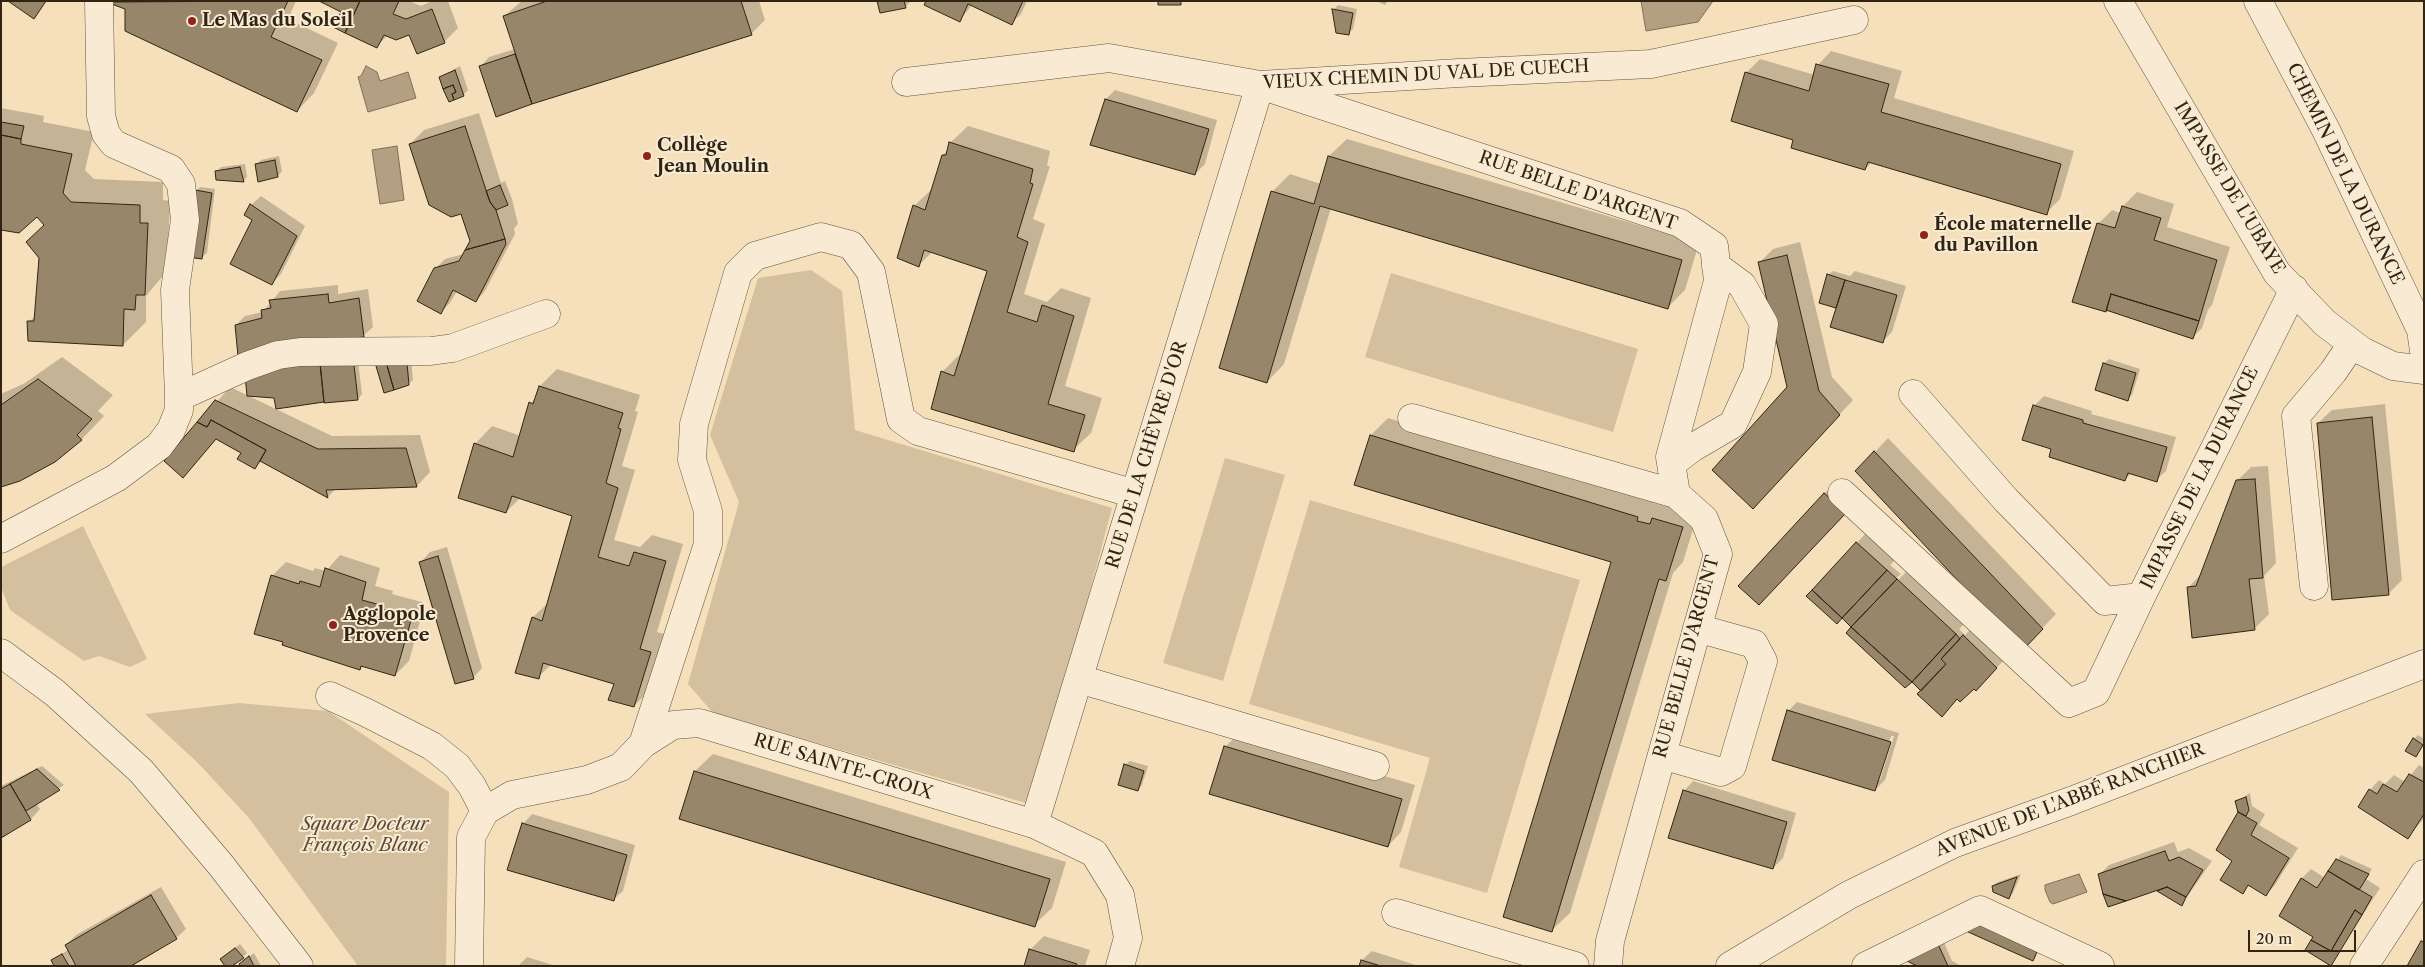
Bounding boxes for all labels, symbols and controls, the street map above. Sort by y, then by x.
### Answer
place label: Le Mas du Soleil [202,10,353,32]
marker: Le Mas du Soleil [186,15,198,27]
street label: VIEUX CHEMIN DU VAL DE CUECH [1262,56,1590,94]
street label: CHEMIN DE LA DURANCE [2282,60,2408,288]
street label: IMPASSE DE L'UBAYE [2169,98,2289,278]
place label: Collège Jean Moulin [657,135,769,178]
street label: RUE BELLE D'ARGENT [1476,147,1680,235]
marker: Collège Jean Moulin [641,150,653,162]
place label: École maternelle du Pavillon [1934,214,2092,256]
marker: École maternelle du Pavillon [1918,229,1930,241]
street label: RUE DE LA CHÈVRE D'OR [1102,339,1192,571]
street label: IMPASSE DE LA DURANCE [2137,363,2263,593]
street label: RUE BELLE D'ARGENT [1650,553,1724,761]
place label: Agglopole Provence [343,604,436,646]
marker: Agglopole Provence [327,619,339,631]
street label: RUE SAINTE-CROIX [751,729,935,805]
street label: AVENUE DE L'ABBÉ RANCHIER [1932,739,2208,861]
park label: Square Docteur François Blanc [301,814,429,856]
scale bar [2250,920,2358,952]
text: 20 m [2256,929,2292,948]

